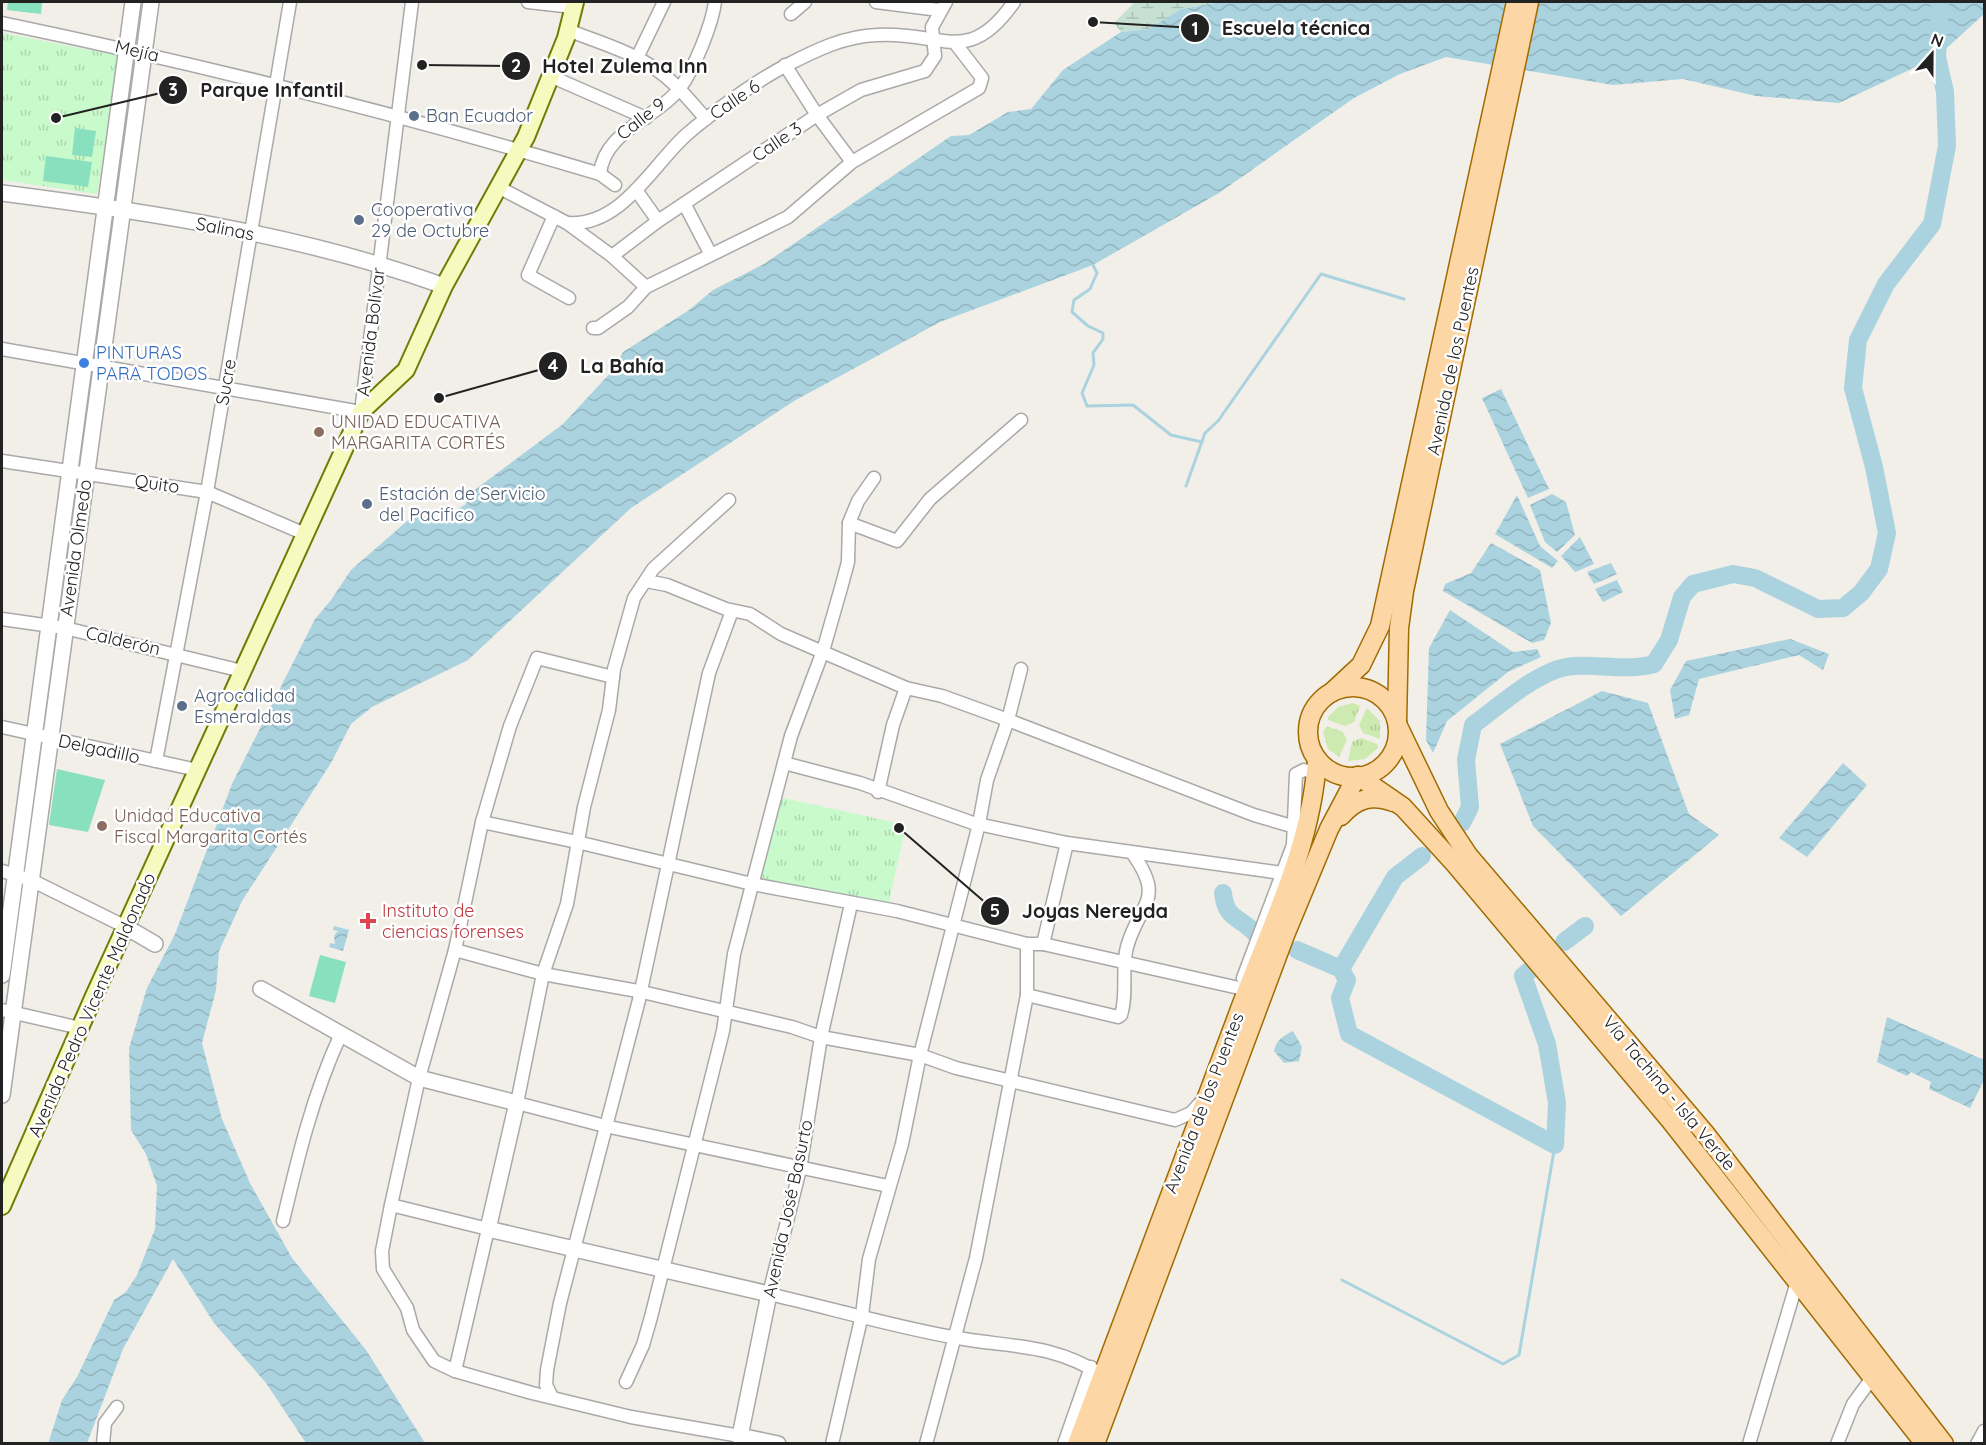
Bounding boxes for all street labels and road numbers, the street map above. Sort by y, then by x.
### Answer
street label: Mejía [113,34,161,67]
street label: Calle 6 [705,74,764,125]
street label: Calle 9 [612,92,670,145]
street label: Calle 3 [747,117,806,167]
street label: Salinas [194,212,256,245]
street label: Avenida de los Puentes [1421,265,1484,457]
street label: Avenida Bolívar [351,266,390,398]
street label: Sucre [210,357,241,407]
street label: Quito [133,469,181,498]
street label: Avenida Olmedo [55,478,96,618]
street label: Calderón [84,621,163,660]
street label: Delgadillo [56,729,142,768]
street label: Avenida Pedro Vicente Maldonado [23,869,160,1141]
street label: Avenida de los Puentes [1158,1009,1249,1197]
street label: Vía Tachina - Isla Verde [1598,1010,1741,1175]
street label: Avenida José Basurto [757,1118,818,1300]

